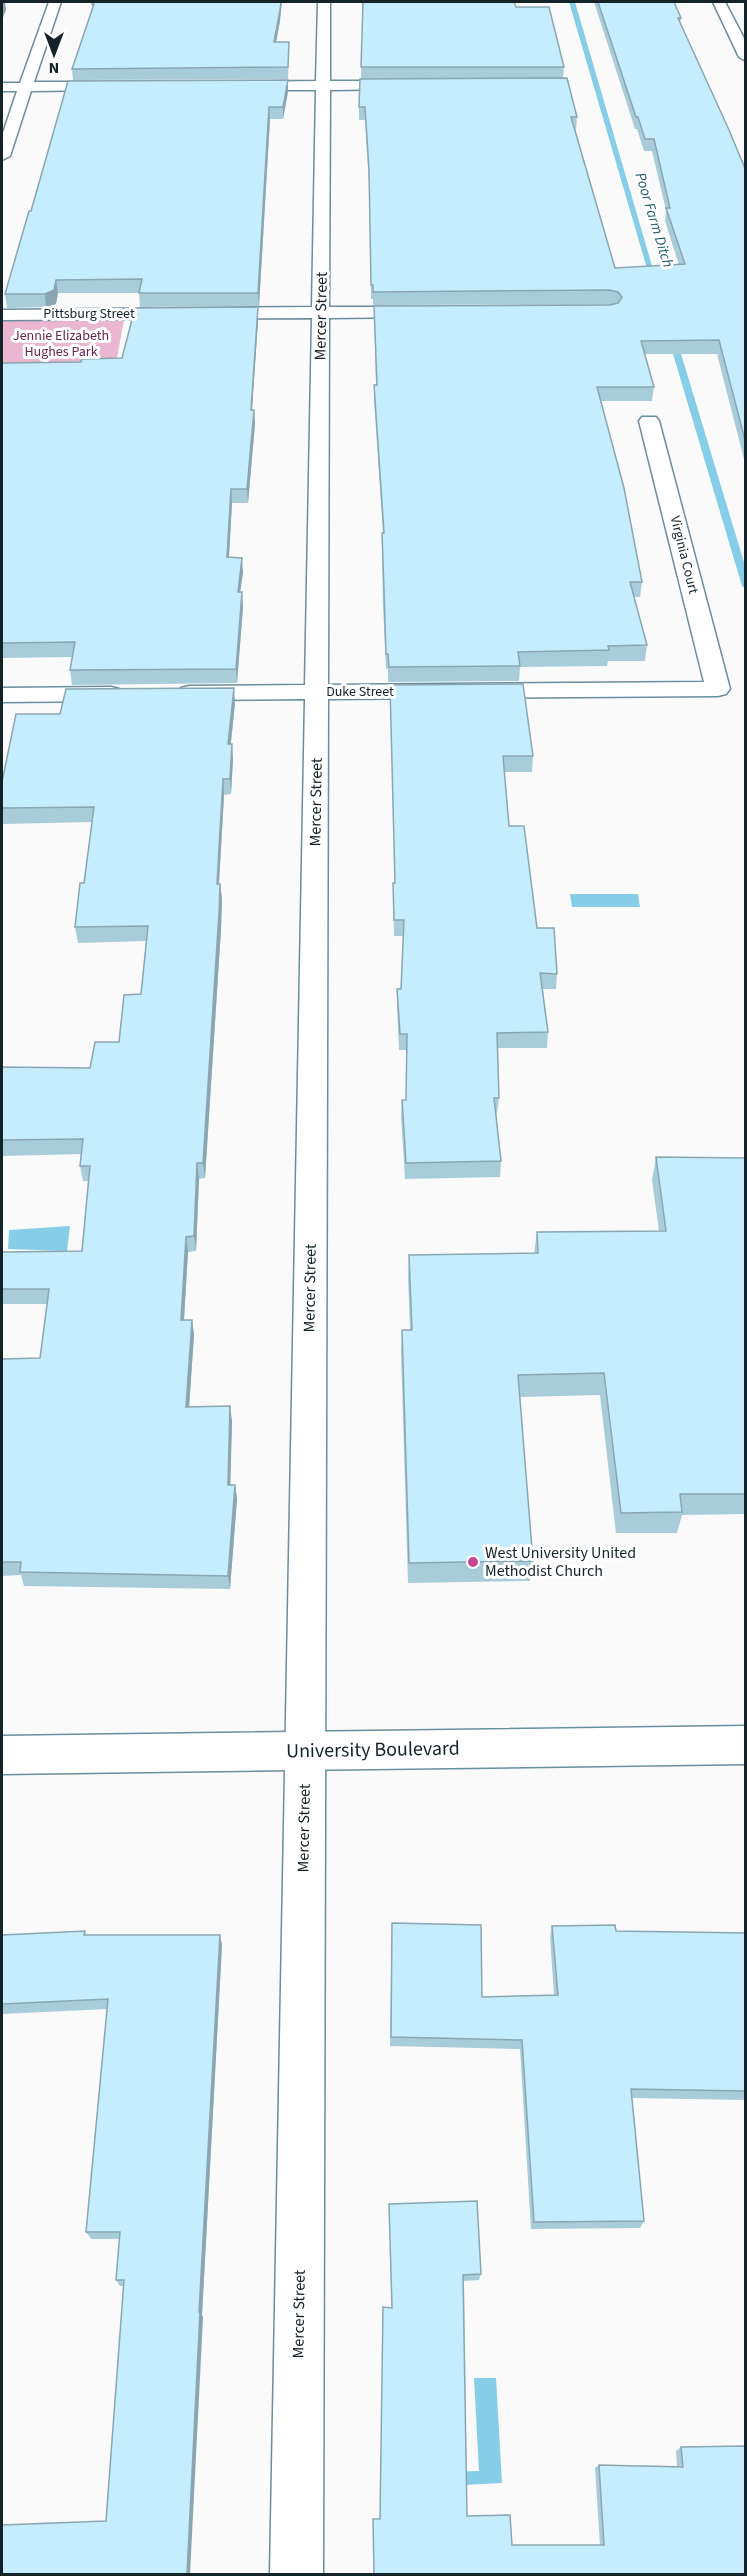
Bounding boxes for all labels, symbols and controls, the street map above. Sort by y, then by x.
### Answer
north arrow [24,24,84,84]
text: N [49,57,59,79]
water label: Poor Farm Ditch [630,170,678,270]
street label: Mercer Street [309,271,333,361]
street label: Pittsburg Street [43,304,135,324]
park label: Jennie Elizabeth Hughes Park [13,326,109,362]
street label: Virginia Court [665,514,703,596]
street label: Duke Street [326,682,394,702]
street label: Mercer Street [304,757,328,847]
street label: Mercer Street [298,1243,322,1333]
place label: West University United Methodist Church [485,1542,636,1582]
marker: West University United Methodist Church [466,1555,480,1569]
street label: University Boulevard [286,1734,460,1766]
street label: Mercer Street [292,1783,316,1873]
street label: Mercer Street [287,2269,311,2359]

